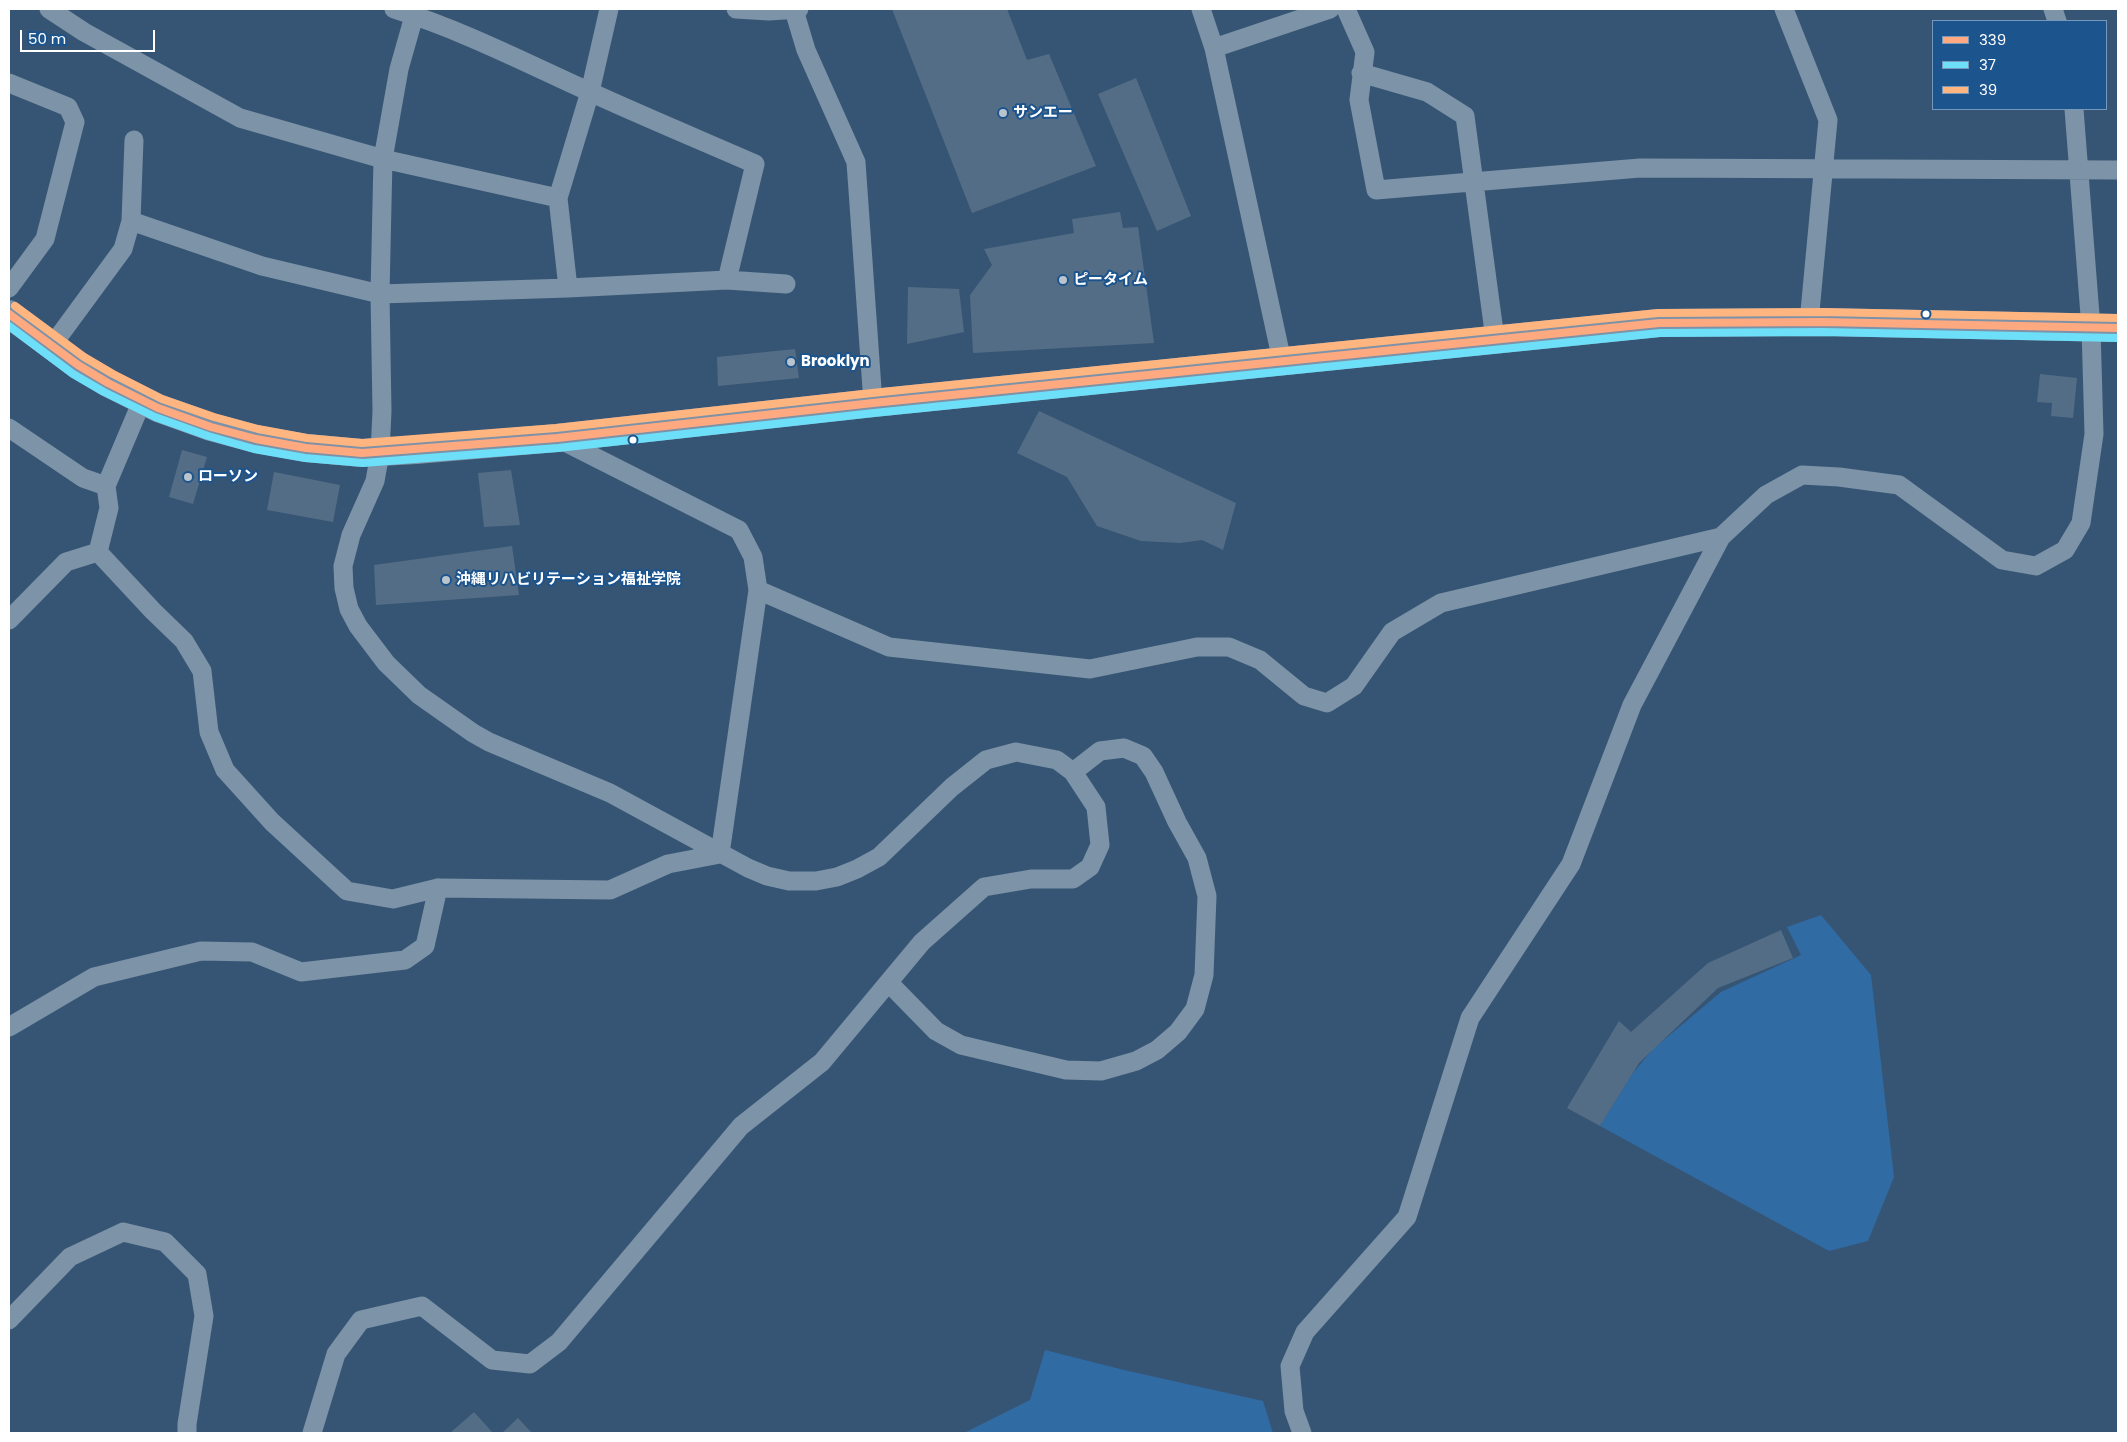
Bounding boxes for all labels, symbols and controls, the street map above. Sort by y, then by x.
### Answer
scale bar [22,20,158,52]
legend [1932,20,2107,110]
text: 50 m [28,28,66,49]
text: 339 [1979,29,2006,50]
text: 37 [1979,54,1996,75]
text: 39 [1979,79,1997,100]
place label: サンエー [1013,104,1073,122]
marker: サンエー [997,107,1009,119]
place label: ピータイム [1073,271,1148,289]
marker: ピータイム [1057,274,1069,286]
unlabelled marker [1921,309,1931,319]
place label: Brooklyn [801,353,870,371]
marker: Brooklyn [785,356,797,368]
unlabelled marker [628,435,638,445]
place label: ローソン [198,468,258,486]
marker: ローソン [182,471,194,483]
place label: 沖縄リハビリテーション福祉学院 [456,571,681,589]
marker: 沖縄リハビリテーション福祉学院 [440,574,452,586]

